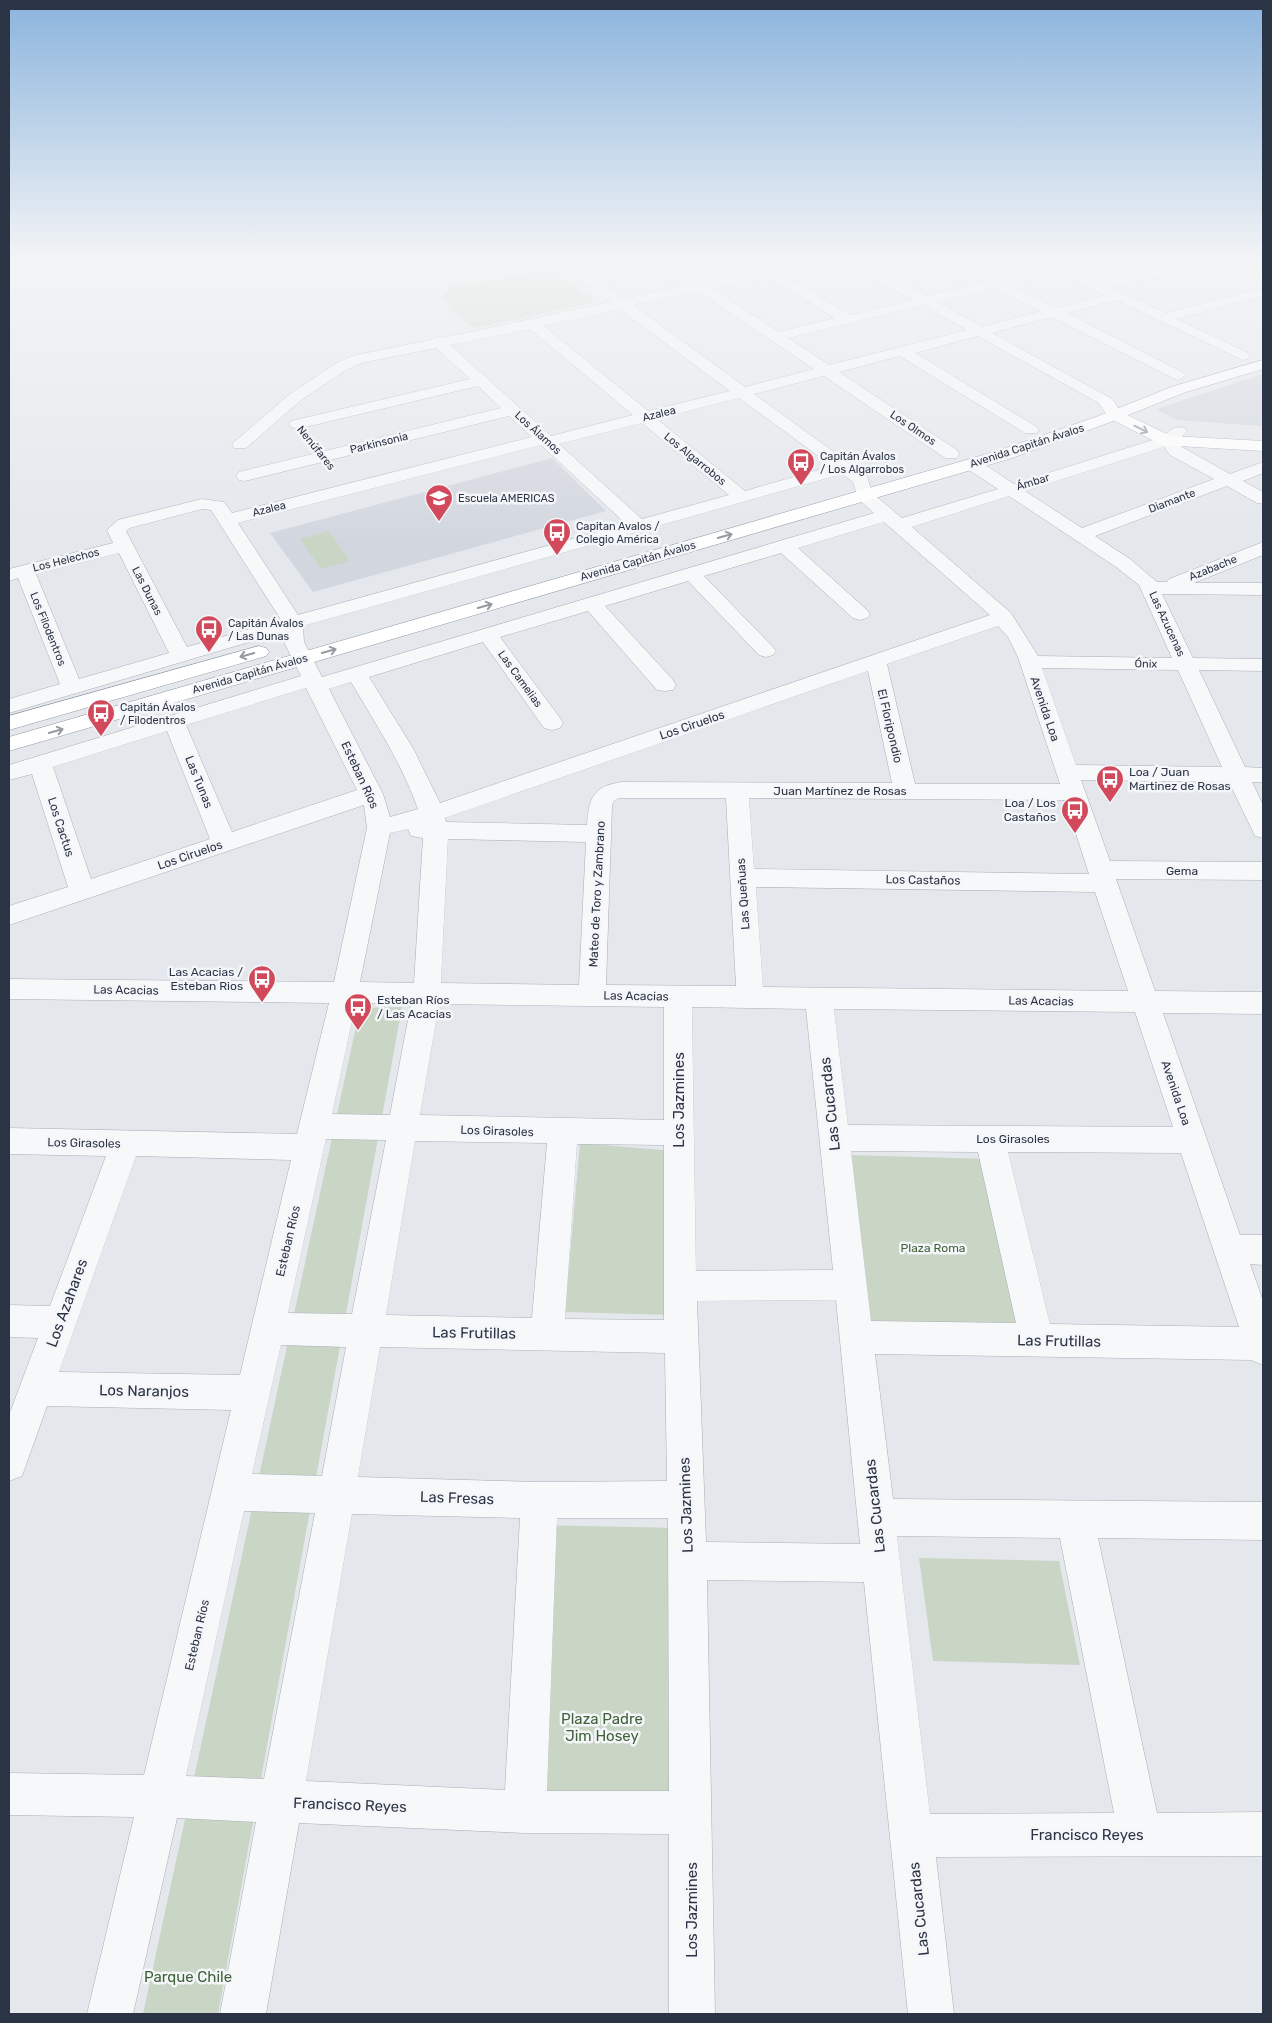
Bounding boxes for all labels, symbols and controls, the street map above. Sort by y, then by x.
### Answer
street label: Azalea [641,404,677,424]
street label: Los Olmos [888,408,939,448]
street label: Los Álamos [512,409,564,458]
street label: Avenida Capitán Ávalos [968,421,1086,471]
street label: Nenúfares [294,423,338,473]
one-way arrow [1133,425,1148,434]
street label: Parkinsonia [349,429,409,457]
street label: Los Algarrobos [661,430,729,488]
bus stop icon: Capitán Ávalos / Los Algarrobos [786,447,816,486]
place label: Capitán Ávalos / Los Algarrobos [820,450,905,476]
street label: Ámbar [1015,471,1052,493]
school or university icon: Escuela AMERICAS [424,483,454,522]
street label: Diamante [1147,486,1197,516]
place label: Escuela AMERICAS [458,492,555,505]
street label: Azalea [251,499,287,519]
bus stop icon: Capitan Avalos / Colegio América [542,517,572,556]
place label: Capitan Avalos / Colegio América [576,520,660,546]
one-way arrow [717,530,733,540]
street label: Avenida Capitán Ávalos [579,538,698,584]
street label: Los Helechos [31,545,101,575]
street label: Azabache [1187,552,1239,584]
street label: Las Dunas [129,564,165,618]
street label: Las Azucenas [1146,589,1188,659]
street label: Los Filodentros [27,590,69,668]
one-way arrow [477,600,493,610]
bus stop icon: Capitán Ávalos / Las Dunas [194,614,224,653]
place label: Capitán Ávalos / Las Dunas [228,617,304,643]
one-way arrow [321,646,337,656]
street label: Las Camelias [495,648,545,710]
street label: Avenida Capitán Ávalos [191,651,310,697]
one-way arrow [239,651,255,661]
street label: Ónix [1135,657,1158,671]
street label: Avenida Loa [1027,675,1063,743]
street label: El Floripondio [875,688,905,765]
bus stop icon: Capitán Ávalos / Filodentros [86,698,116,737]
place label: Capitán Ávalos / Filodentros [120,701,196,727]
street label: Los Ciruelos [658,707,726,743]
one-way arrow [47,725,63,735]
street label: Esteban Ríos [338,739,382,811]
street label: Las Tunas [182,754,216,810]
bus stop icon: Loa / Juan Martinez de Rosas [1095,764,1125,803]
place label: Loa / Juan Martinez de Rosas [1129,765,1231,793]
street label: Juan Martínez de Rosas [773,784,907,798]
street label: Los Cactus [45,795,77,859]
bus stop icon: Loa / Los Castaños [1060,795,1090,834]
place label: Loa / Los Castaños [1004,796,1056,824]
street label: Mateo de Toro y Zambrano [586,820,608,968]
street label: Los Ciruelos [156,837,224,873]
street label: Las Queñuas [734,858,752,930]
street label: Gema [1166,864,1198,878]
street label: Los Castaños [885,872,961,888]
bus stop icon: Las Acacias / Esteban Rios [247,964,277,1003]
place label: Las Acacias / Esteban Rios [169,965,243,993]
street label: Las Acacias [93,982,159,998]
street label: Las Acacias [603,988,669,1004]
bus stop icon: Esteban Ríos / Las Acacias [343,992,373,1031]
place label: Esteban Ríos / Las Acacias [377,993,451,1021]
street label: Las Acacias [1008,993,1074,1009]
street label: Los Jazmines [670,1052,688,1148]
street label: Las Cucardas [816,1056,844,1152]
street label: Avenida Loa [1158,1059,1194,1127]
street label: Los Girasoles [460,1123,534,1139]
street label: Los Girasoles [976,1132,1050,1146]
street label: Los Girasoles [47,1135,121,1151]
street label: Esteban Ríos [273,1204,303,1278]
park label: Plaza Roma [901,1241,965,1255]
street label: Los Azahares [43,1256,91,1350]
street label: Las Frutillas [432,1323,517,1343]
street label: Las Frutillas [1017,1331,1102,1351]
street label: Los Naranjos [99,1381,189,1401]
street label: Los Jazmines [675,1457,697,1553]
street label: Las Cucardas [861,1458,889,1554]
street label: Las Fresas [420,1488,495,1508]
street label: Esteban Ríos [182,1598,212,1672]
park label: Plaza Padre Jim Hosey [561,1710,643,1745]
street label: Francisco Reyes [293,1794,407,1816]
street label: Francisco Reyes [1030,1826,1144,1844]
street label: Las Cucardas [905,1861,933,1957]
street label: Los Jazmines [683,1862,701,1958]
park label: Parque Chile [144,1968,232,1986]

